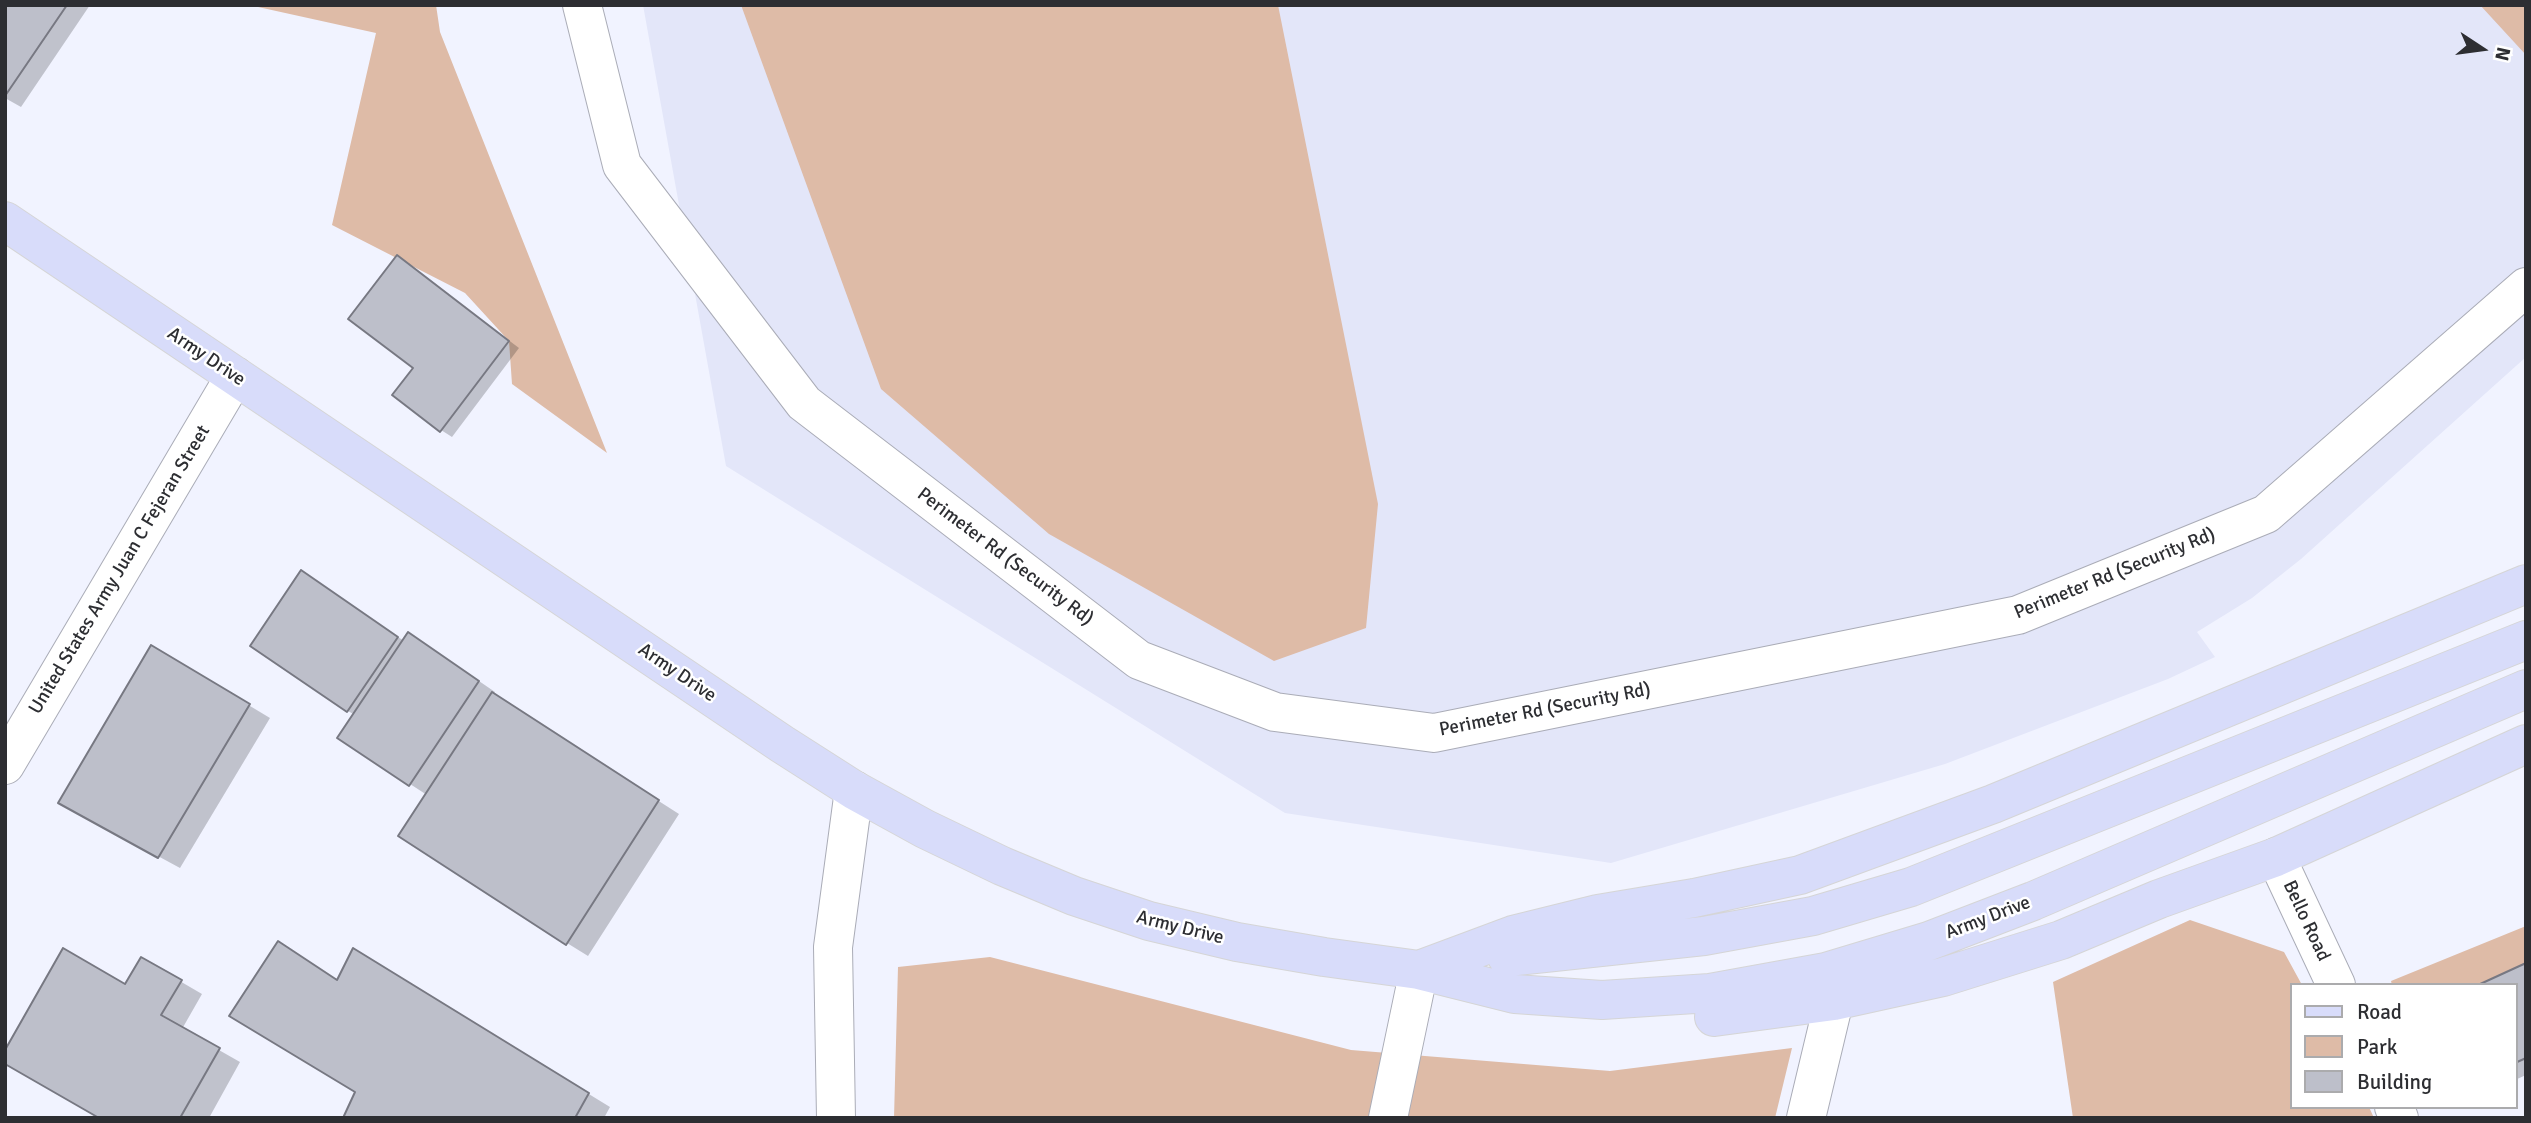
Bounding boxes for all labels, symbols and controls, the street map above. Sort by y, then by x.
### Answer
north arrow [2447,14,2517,84]
text: N [2489,45,2516,63]
street label: Army Drive [163,323,249,391]
street label: United States Army Juan C Fejeran Street [24,421,216,719]
street label: Perimeter Rd (Security Rd) [912,483,1098,631]
street label: Perimeter Rd (Security Rd) [2011,523,2219,625]
street label: Army Drive [634,639,720,707]
street label: Perimeter Rd (Security Rd) [1437,678,1653,742]
street label: Bello Road [2277,877,2335,965]
street label: Army Drive [1942,891,2034,945]
street label: Army Drive [1134,906,1226,950]
legend [2290,983,2517,1109]
text: Road [2357,999,2402,1025]
text: Park [2357,1034,2397,1060]
text: Building [2357,1069,2432,1095]

